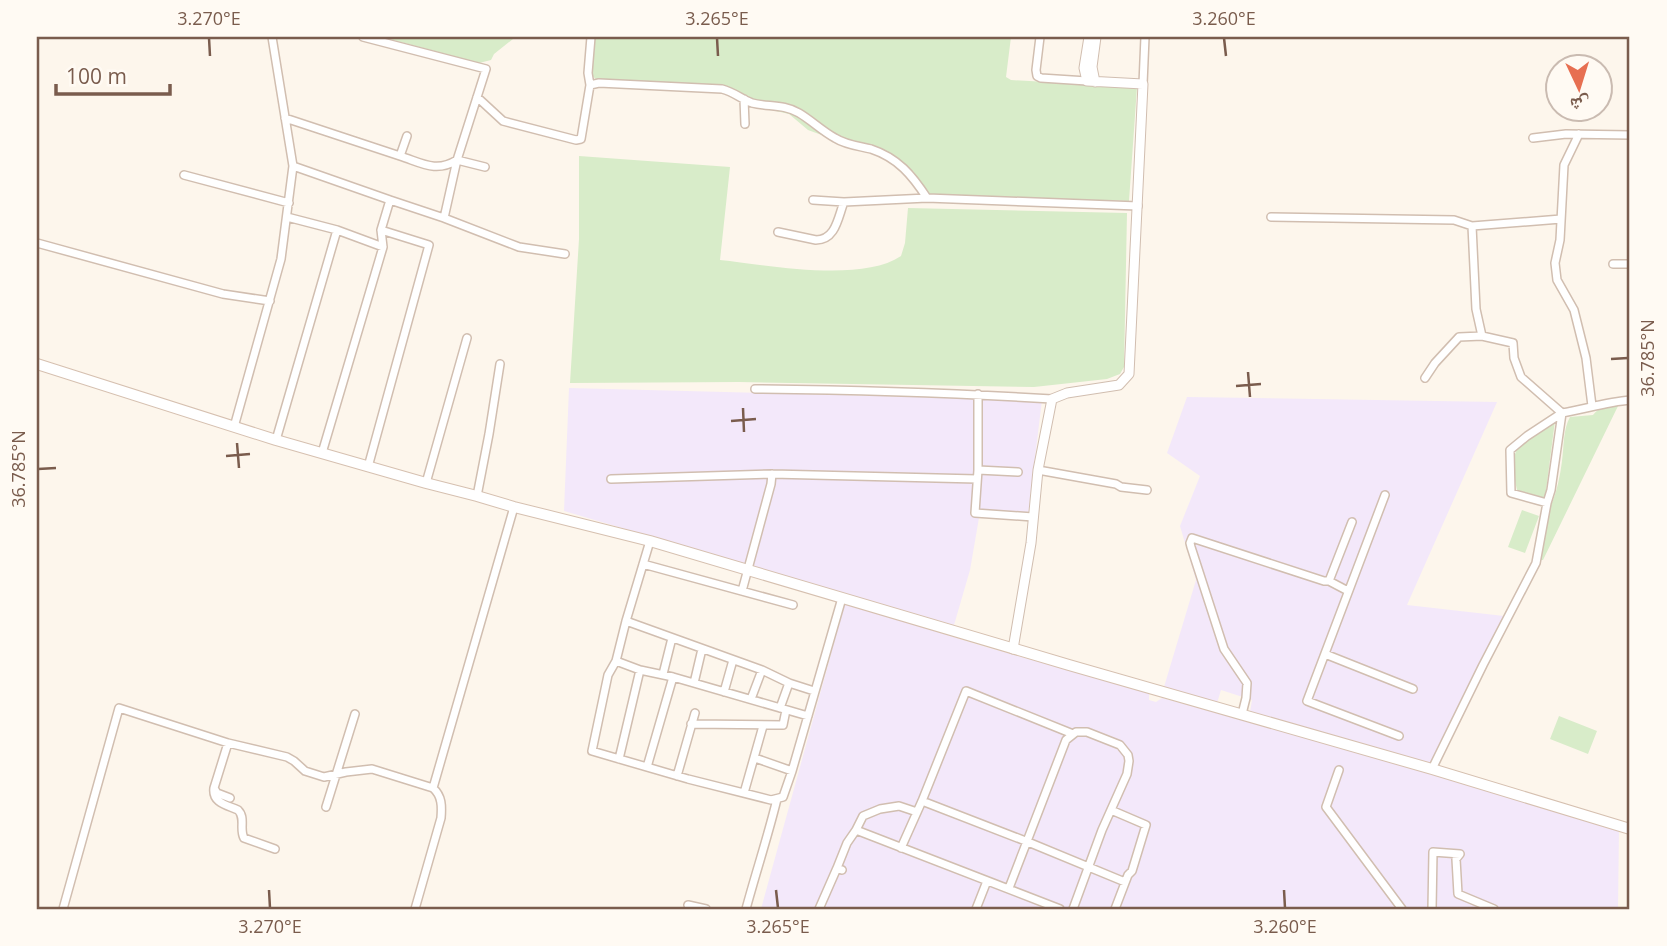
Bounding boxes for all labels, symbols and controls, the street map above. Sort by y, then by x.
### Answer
text: 3.270°E [177,6,241,30]
text: 3.265°E [685,6,749,30]
text: 3.260°E [1192,6,1256,30]
scale bar [56,52,170,96]
north arrow [1544,52,1614,122]
text: 100 m [66,62,127,90]
text: ش [1569,91,1591,119]
text: 36.785°N [1635,319,1659,397]
text: 36.785°N [6,430,30,508]
text: 3.270°E [238,914,302,938]
text: 3.265°E [746,914,810,938]
text: 3.260°E [1253,914,1317,938]

